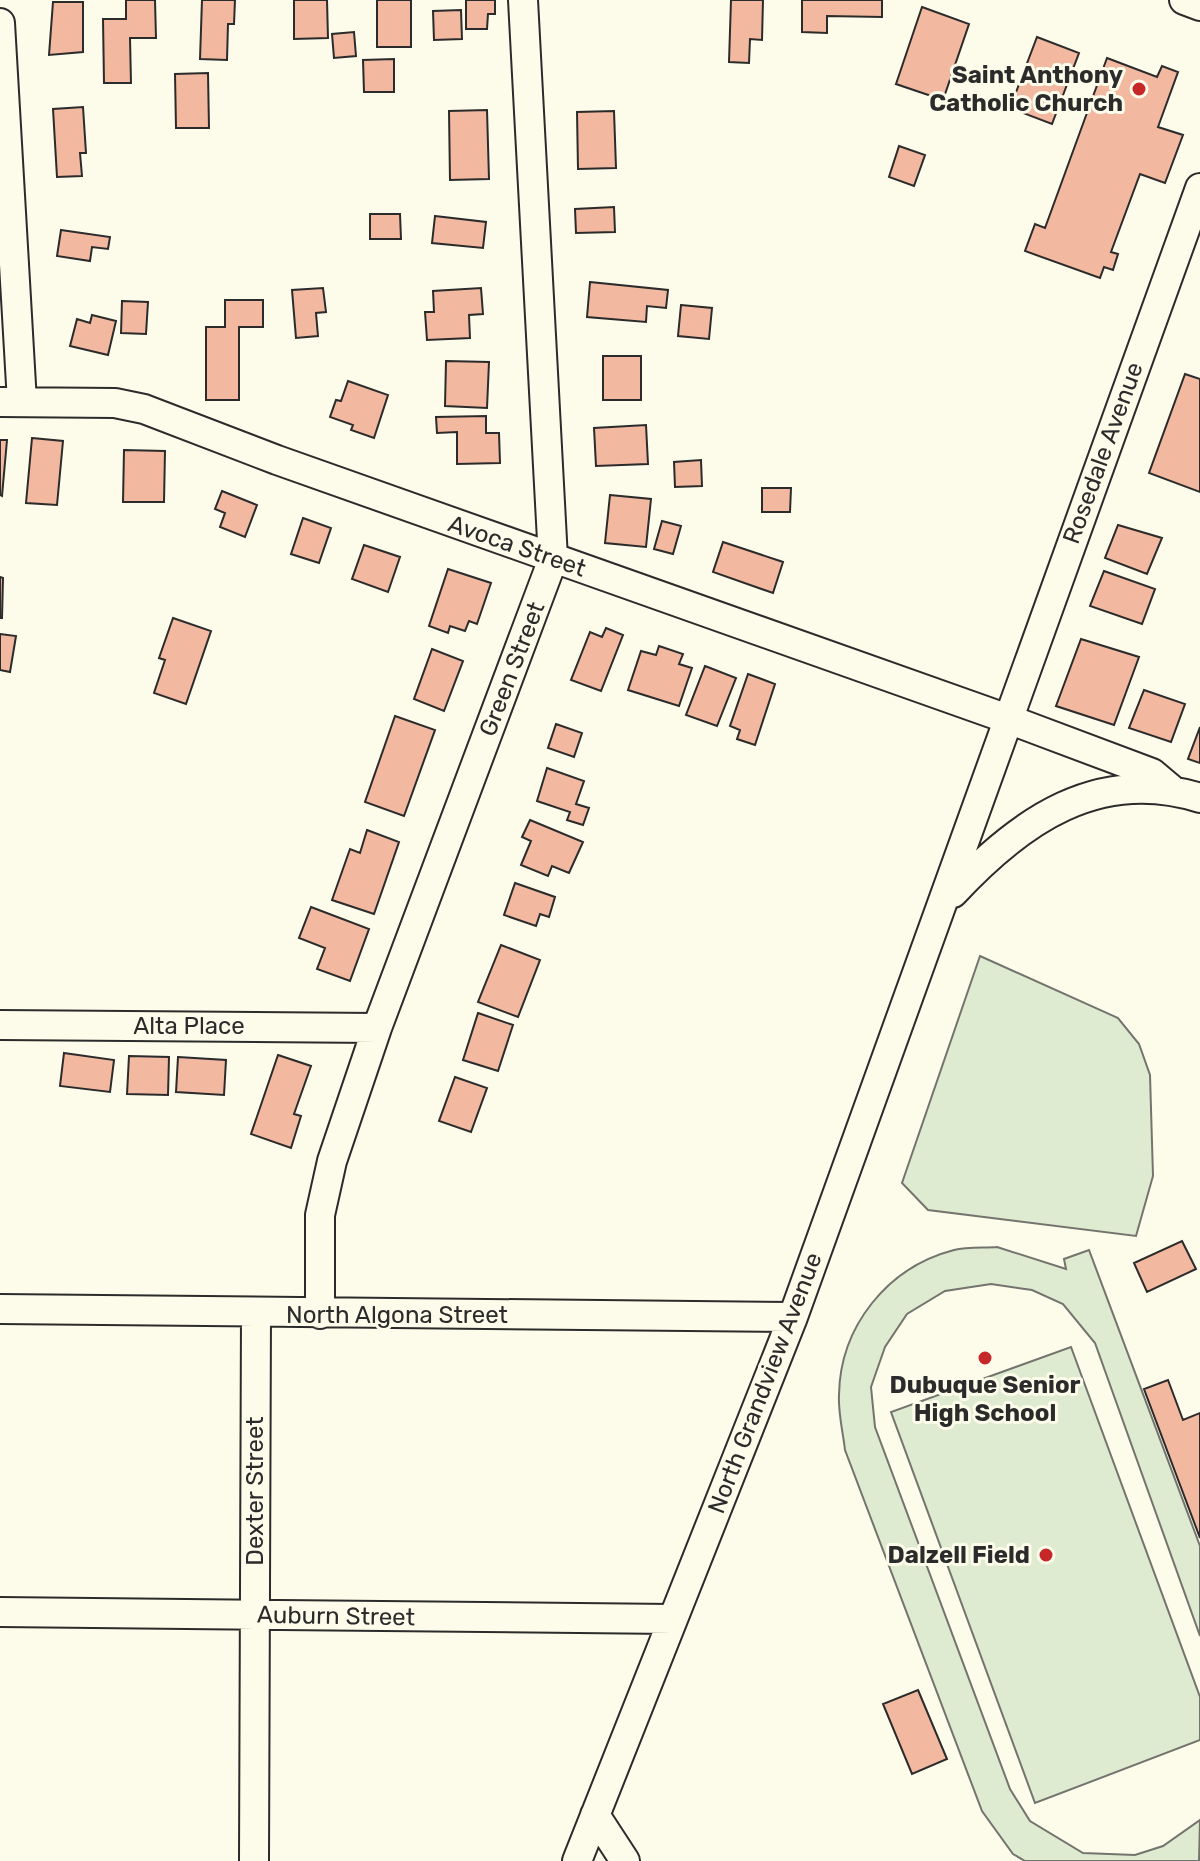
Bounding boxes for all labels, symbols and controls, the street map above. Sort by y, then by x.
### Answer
place label: Saint Anthony Catholic Church [929,61,1123,117]
marker: Saint Anthony Catholic Church [1130,80,1148,98]
street label: Rosedale Avenue [1057,358,1149,548]
street label: Avoca Street [444,509,590,583]
street label: Green Street [473,598,551,740]
street label: Alta Place [133,1012,245,1040]
street label: North Grandview Avenue [702,1249,828,1517]
street label: North Algona Street [286,1301,508,1329]
marker: Dubuque Senior High School [976,1349,994,1367]
place label: Dubuque Senior High School [889,1371,1081,1427]
street label: Dexter Street [241,1416,269,1566]
place label: Dalzell Field [888,1541,1030,1569]
marker: Dalzell Field [1037,1546,1055,1564]
street label: Auburn Street [257,1601,415,1631]

